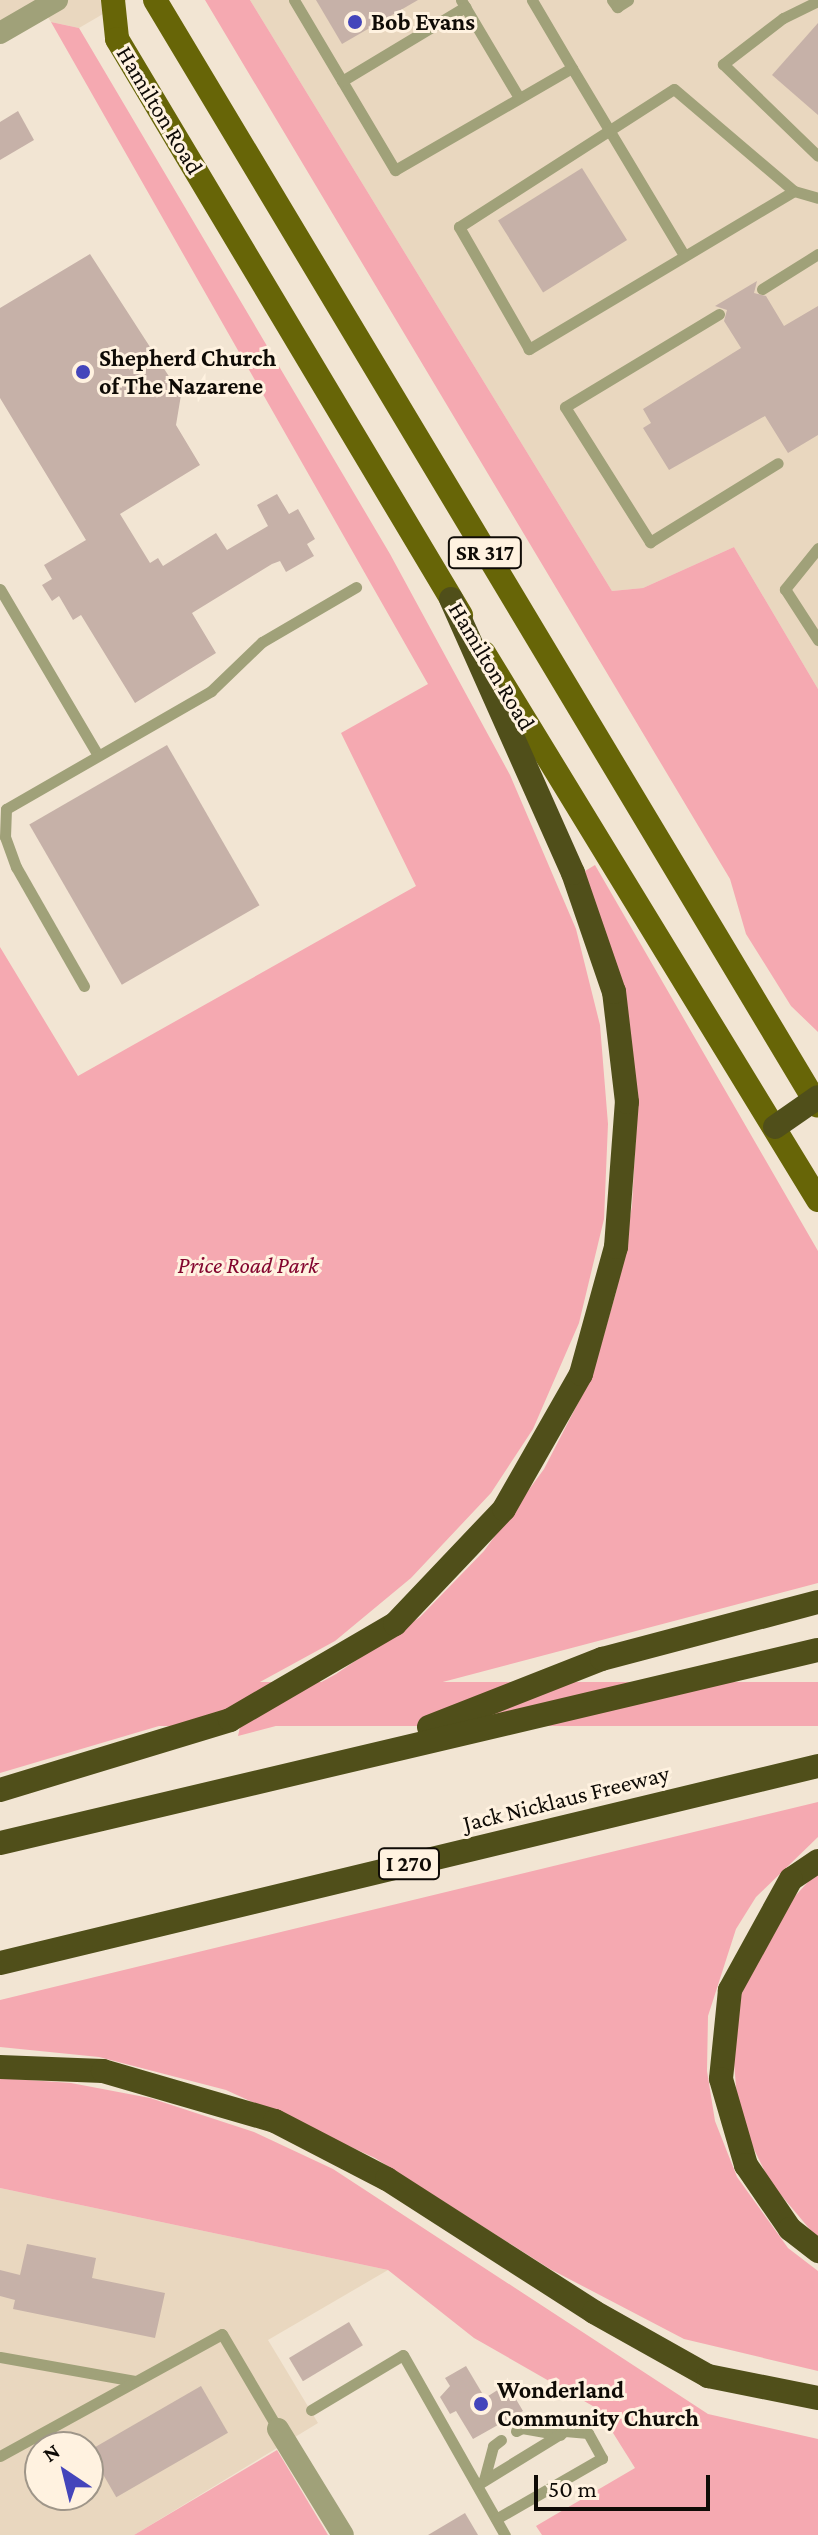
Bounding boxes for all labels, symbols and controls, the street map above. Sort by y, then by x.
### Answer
place label: Bob Evans [371,8,475,36]
marker: Bob Evans [346,13,364,31]
street label: Hamilton Road [110,41,210,179]
place label: Shepherd Church of The Nazarene [99,344,276,400]
marker: Shepherd Church of The Nazarene [74,363,92,381]
road number: SR 317 [447,535,523,571]
street label: Hamilton Road [442,597,542,735]
park label: Price Road Park [178,1251,318,1279]
street label: Jack Nicklaus Freeway [460,1758,672,1838]
road number: I 270 [377,1846,441,1882]
place label: Wonderland Community Church [497,2376,699,2432]
marker: Wonderland Community Church [472,2395,490,2413]
north arrow [24,2431,104,2511]
text: N [38,2438,64,2467]
scale bar [538,2459,714,2509]
text: 50 m [548,2475,597,2502]

